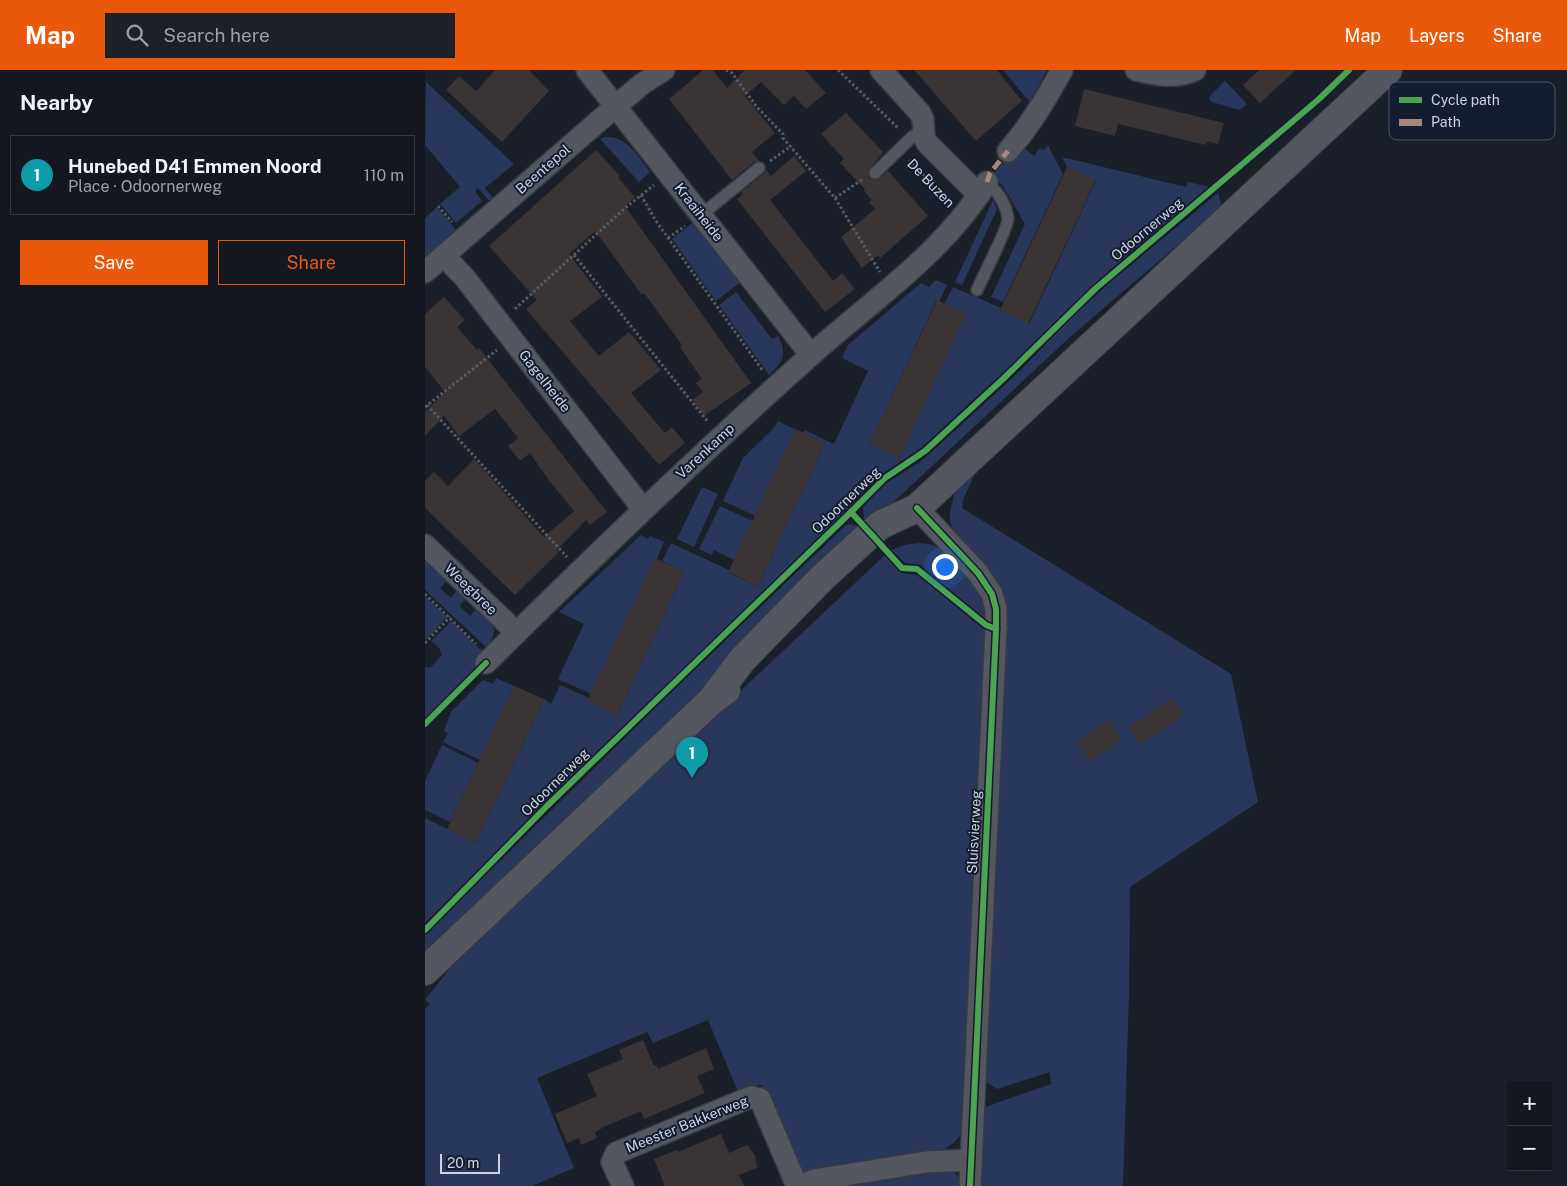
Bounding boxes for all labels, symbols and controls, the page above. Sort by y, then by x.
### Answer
search box [105,13,455,58]
text: Map [25,21,75,49]
icon: search [123,21,151,49]
text: Search here [163,24,270,46]
text: Map [1345,25,1381,46]
text: Layers [1409,25,1465,46]
text: Share [1493,25,1542,46]
legend [1389,82,1555,140]
text: Nearby [20,90,93,115]
text: Cycle path [1431,92,1500,108]
text: Path [1431,114,1461,130]
street label: Beentepol [513,141,573,197]
text: Hunebed D41 Emmen Noord [68,155,321,177]
street label: De Buzen [904,155,958,211]
text: 1 [34,166,40,185]
text: 110 m [363,166,404,185]
text: Place · Odoornerweg [68,177,222,196]
street label: Kraaiheide [671,180,727,244]
street label: Odoornerweg [1108,194,1186,264]
button: Save [20,240,208,285]
button: Share [218,240,405,285]
street label: Gagelheide [516,347,574,415]
street label: Varenkamp [673,420,737,482]
street label: Odoornerweg [808,463,884,537]
your location [932,554,958,580]
street label: Weegbree [441,560,501,618]
pin: 1 [676,737,708,778]
street label: Odoornerweg [518,745,592,819]
street label: Sluisvierweg [964,790,984,874]
map controls [1507,1081,1552,1171]
button: + [1507,1081,1552,1126]
street label: Meester Bakkerweg [623,1092,751,1156]
button: − [1507,1126,1552,1171]
scale bar [440,1151,500,1174]
text: 20 m [447,1155,479,1171]

